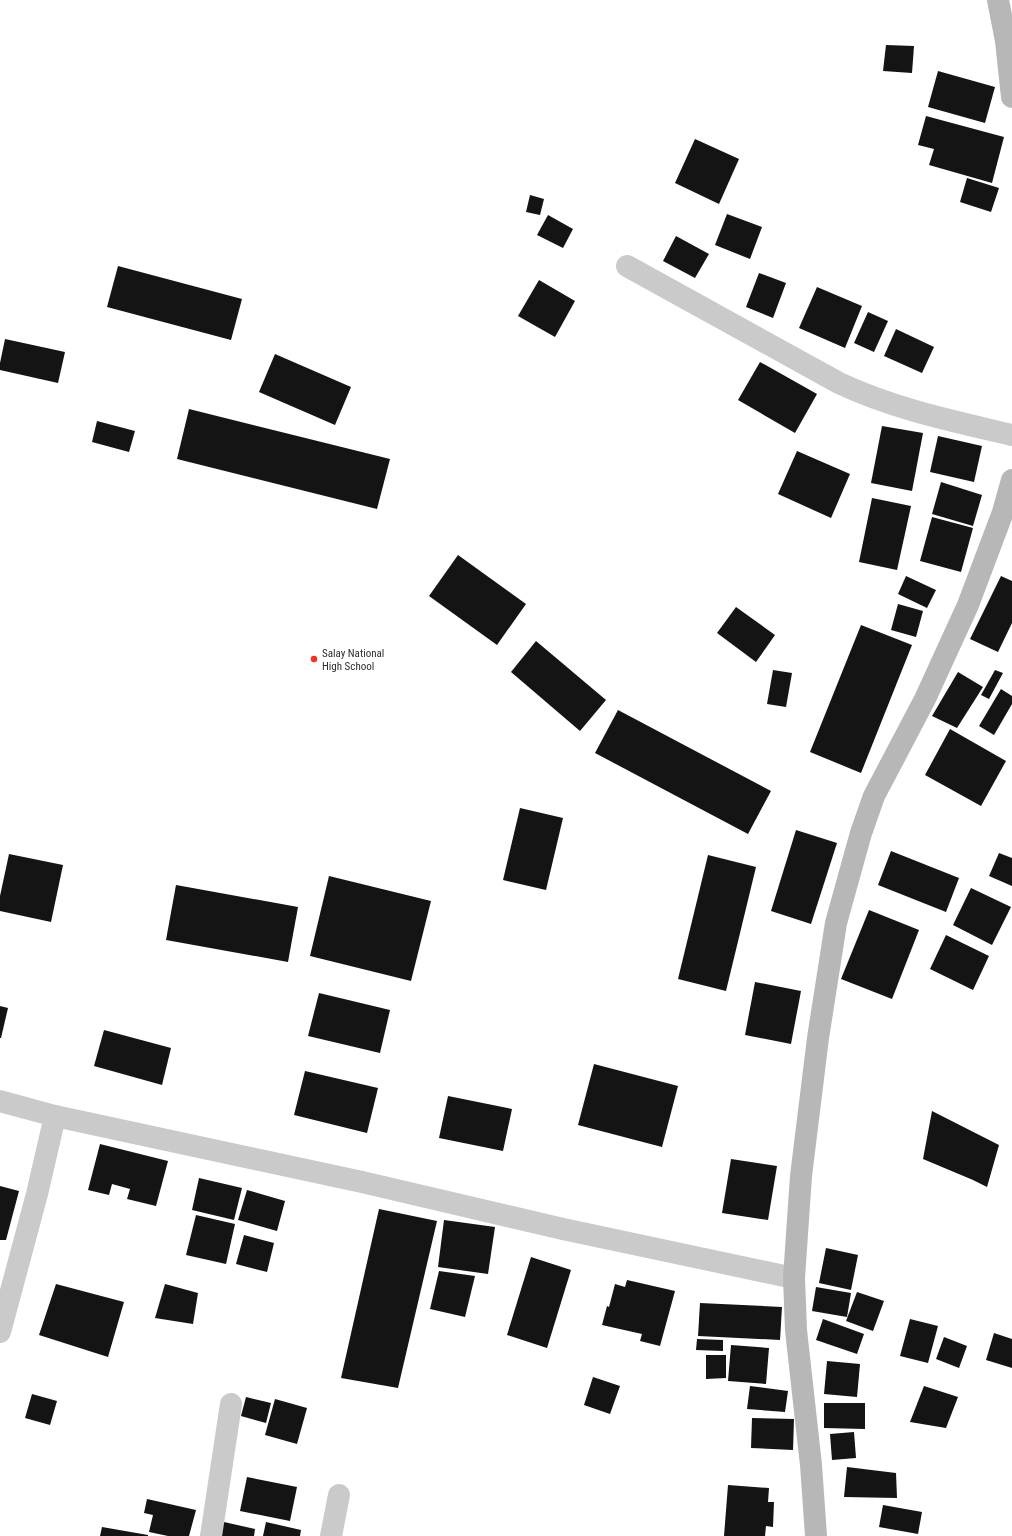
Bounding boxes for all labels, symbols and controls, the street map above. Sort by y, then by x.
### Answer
place label: Salay National High School [322,647,384,673]
marker: Salay National High School [309,654,319,664]

